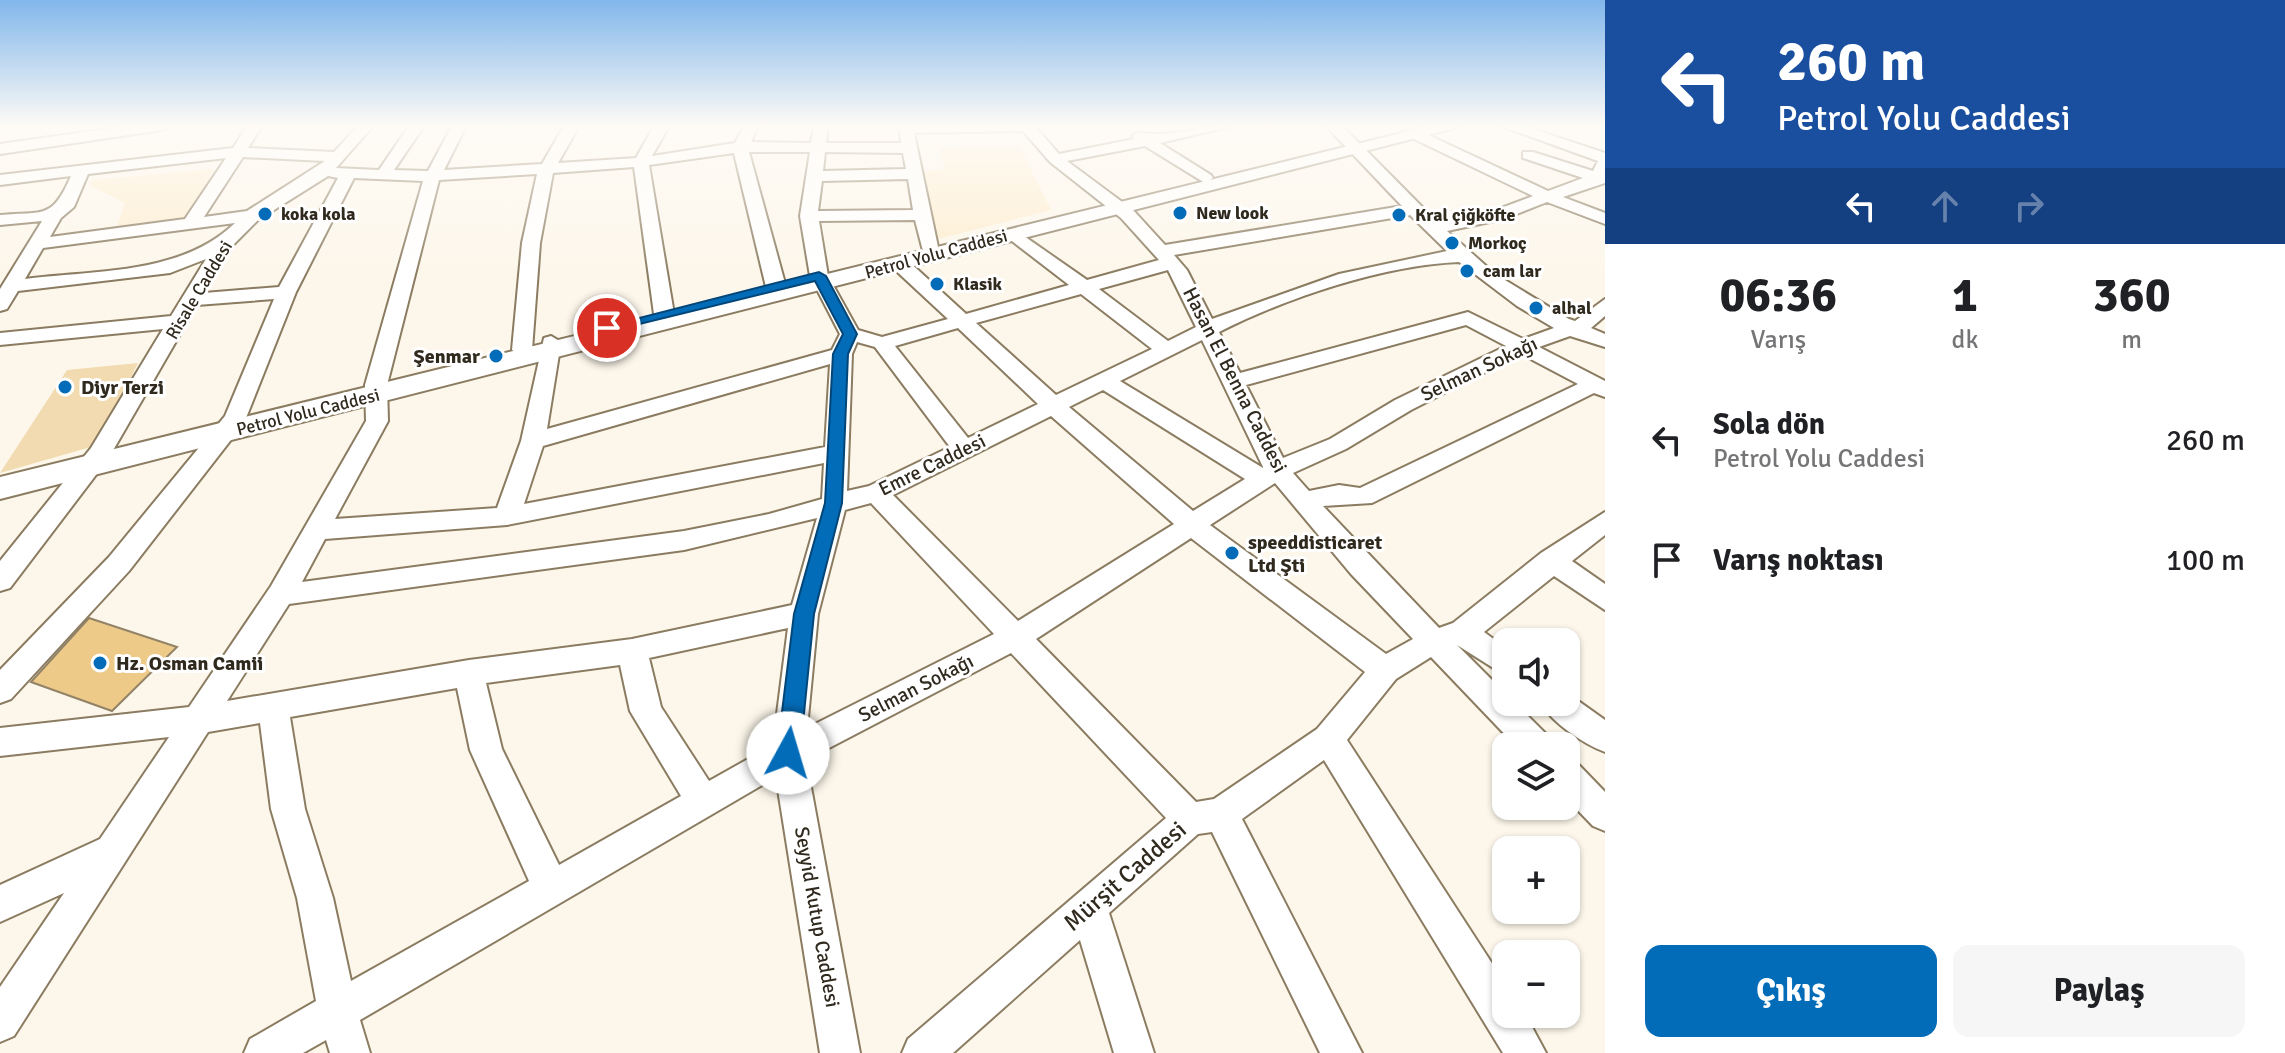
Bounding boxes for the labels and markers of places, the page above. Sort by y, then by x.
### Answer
place label: New look [1196,202,1269,224]
place label: koka kola [281,203,356,225]
marker: New look [1171,204,1189,222]
place label: Kral çiğköfte [1415,204,1515,226]
marker: koka kola [256,205,274,223]
marker: Kral çiğköfte [1390,206,1408,224]
place label: Morkoç [1468,232,1527,254]
marker: Morkoç [1443,234,1461,252]
place label: cam lar [1483,260,1542,282]
marker: cam lar [1458,262,1476,280]
place label: Klasik [953,273,1003,295]
marker: Klasik [928,275,946,293]
pin [573,294,641,362]
place label: alhal [1552,297,1592,319]
marker: alhal [1527,299,1545,317]
place label: Şenmar [414,344,480,369]
marker: Şenmar [487,347,505,365]
place label: Diyr Terzi [81,375,164,400]
marker: Diyr Terzi [56,378,74,396]
place label: speeddisticaret Ltd Şti [1248,530,1383,578]
marker: speeddisticaret Ltd Şti [1223,544,1241,562]
place label: Hz. Osman Camii [116,651,263,676]
marker: Hz. Osman Camii [91,654,109,672]

